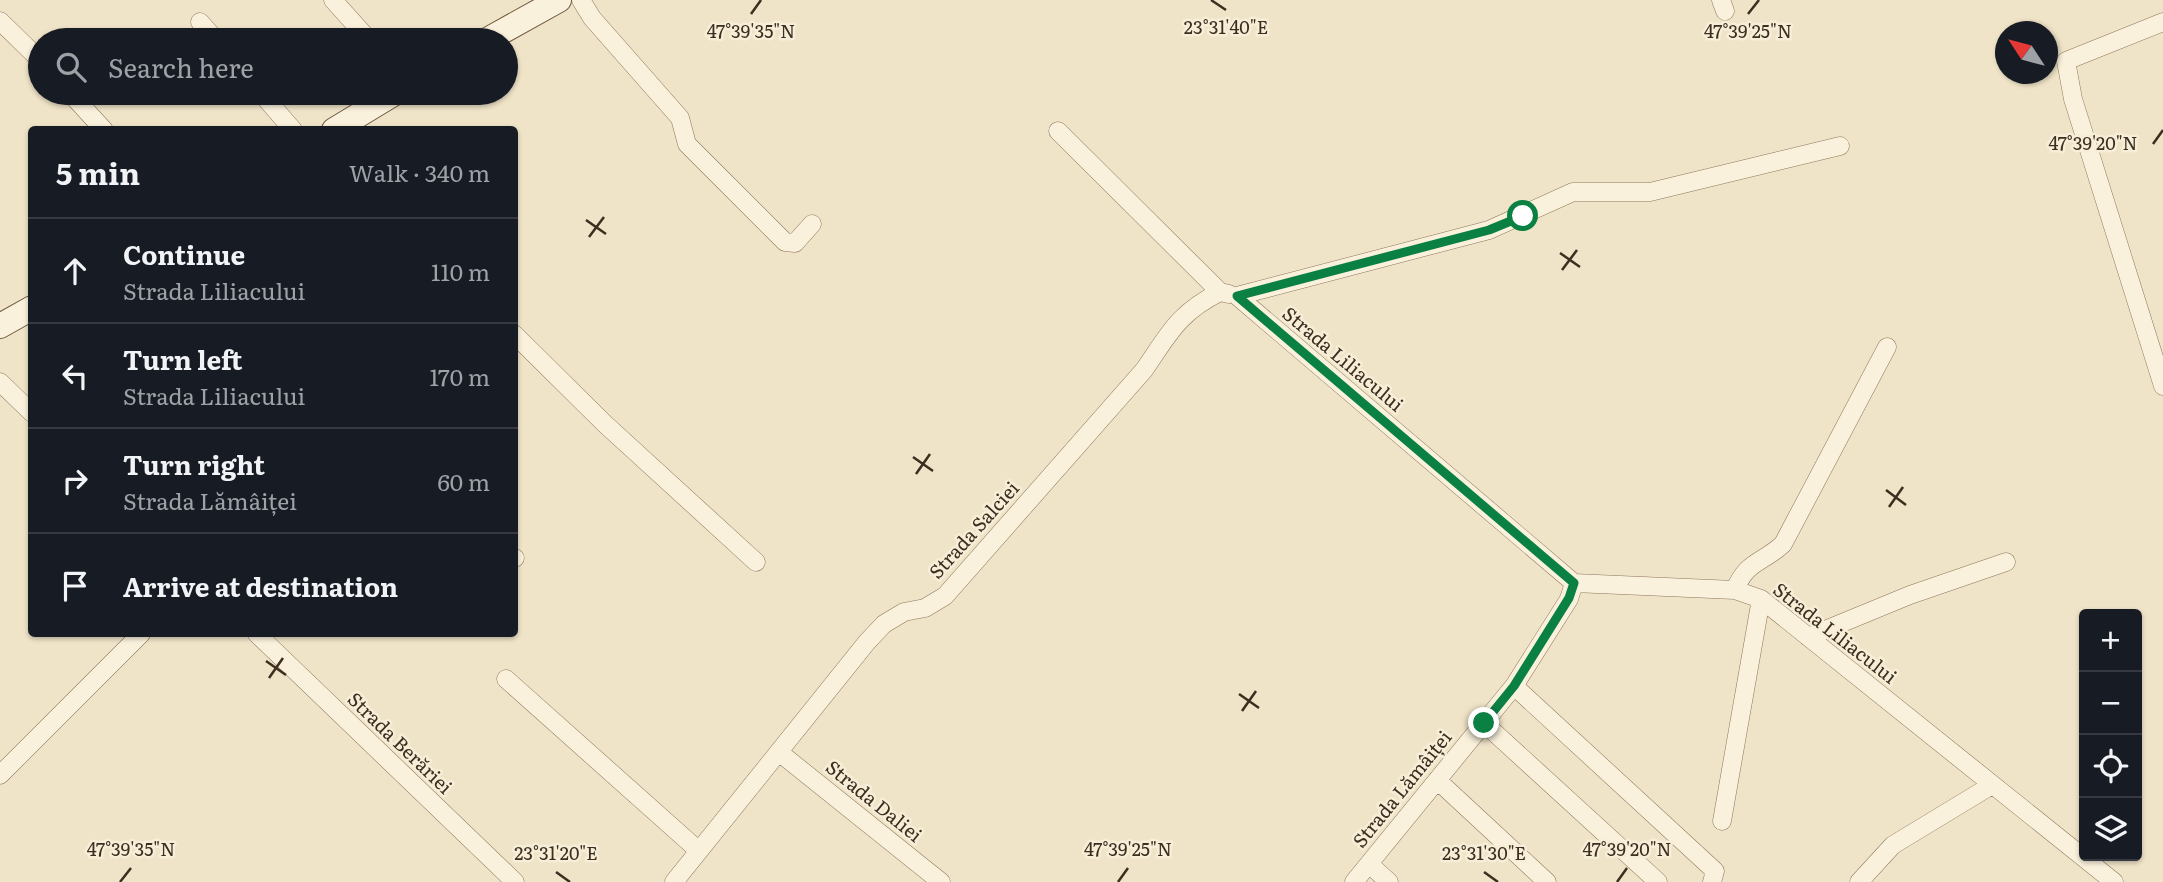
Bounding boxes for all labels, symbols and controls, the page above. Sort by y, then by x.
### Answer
text: 23°31'40"E [1184,13,1268,40]
text: 47°39'35"N [707,17,795,44]
text: 47°39'25"N [1704,17,1792,44]
north arrow [1995,21,2058,84]
search box [28,28,518,105]
text: Search here [108,47,254,86]
icon: search [52,48,90,86]
text: 47°39'20"N [2048,129,2138,156]
text: 5 min [56,150,140,194]
text: Walk · 340 m [349,155,490,189]
route start [1507,200,1538,231]
text: Continue [123,234,245,273]
icon: ahead [56,252,94,290]
text: 110 m [431,254,490,288]
text: Strada Liliacului [123,273,305,307]
street label: Strada Liliacului [1277,299,1410,417]
text: Turn left [123,339,242,378]
icon: left [56,357,94,395]
text: 170 m [429,359,490,393]
text: Strada Liliacului [123,378,305,412]
text: Turn right [123,444,265,483]
icon: right [56,462,94,500]
text: 60 m [437,464,490,498]
street label: Strada Salciei [922,474,1025,584]
text: Strada Lămâiței [123,483,297,517]
text: Arrive at destination [123,566,398,605]
icon: arrive [56,567,94,605]
street label: Strada Liliacului [1768,575,1904,690]
map controls [2079,609,2142,861]
button: + [2079,609,2142,672]
button: − [2079,672,2142,735]
street label: Strada Berăriei [342,685,459,800]
route end [1468,707,1499,738]
street label: Strada Lămâiței [1345,724,1457,853]
button: locate [2079,735,2142,798]
street label: Strada Daliei [820,753,929,848]
button: layers [2079,798,2142,861]
text: 47°39'35"N [87,835,175,862]
text: 47°39'25"N [1084,835,1172,862]
text: 47°39'20"N [1582,835,1672,862]
text: 23°31'20"E [514,839,598,866]
text: 23°31'30"E [1442,839,1526,866]

